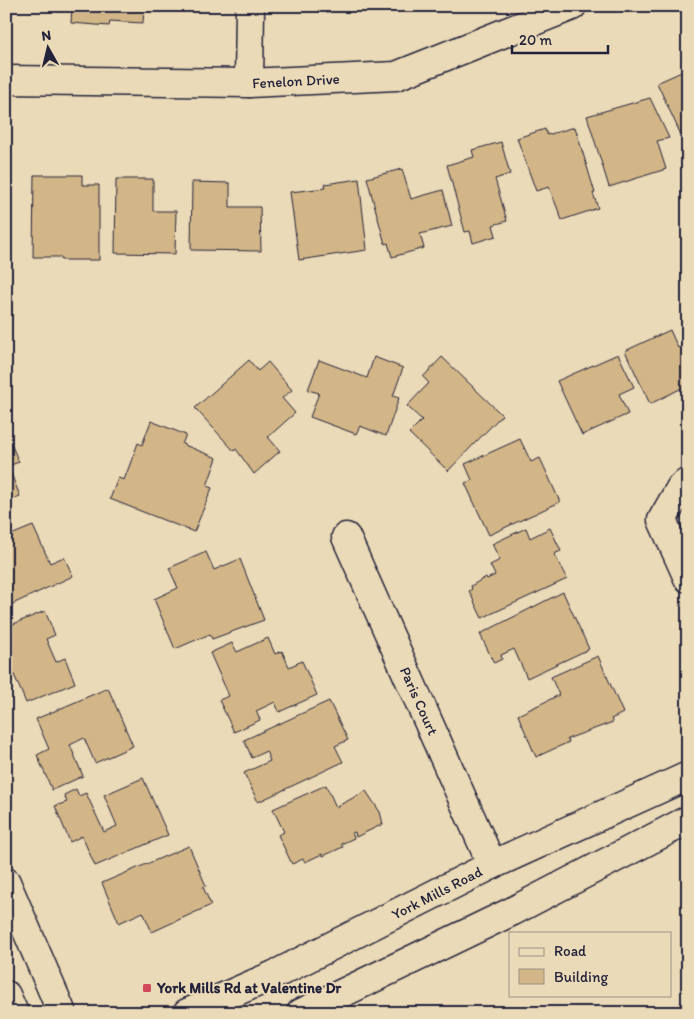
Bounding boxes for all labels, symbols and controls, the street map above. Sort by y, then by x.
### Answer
north arrow [22,22,72,72]
scale bar [512,22,608,54]
text: N [40,27,52,45]
text: 20 m [519,31,553,49]
street label: Fenelon Drive [252,70,340,92]
street label: Paris Court [396,664,442,738]
street label: York Mills Road [389,862,485,924]
legend [509,932,672,996]
text: Road [554,942,587,960]
text: Building [554,968,608,986]
place label: York Mills Rd at Valentine Dr [156,979,342,997]
marker: York Mills Rd at Valentine Dr [141,982,153,994]

